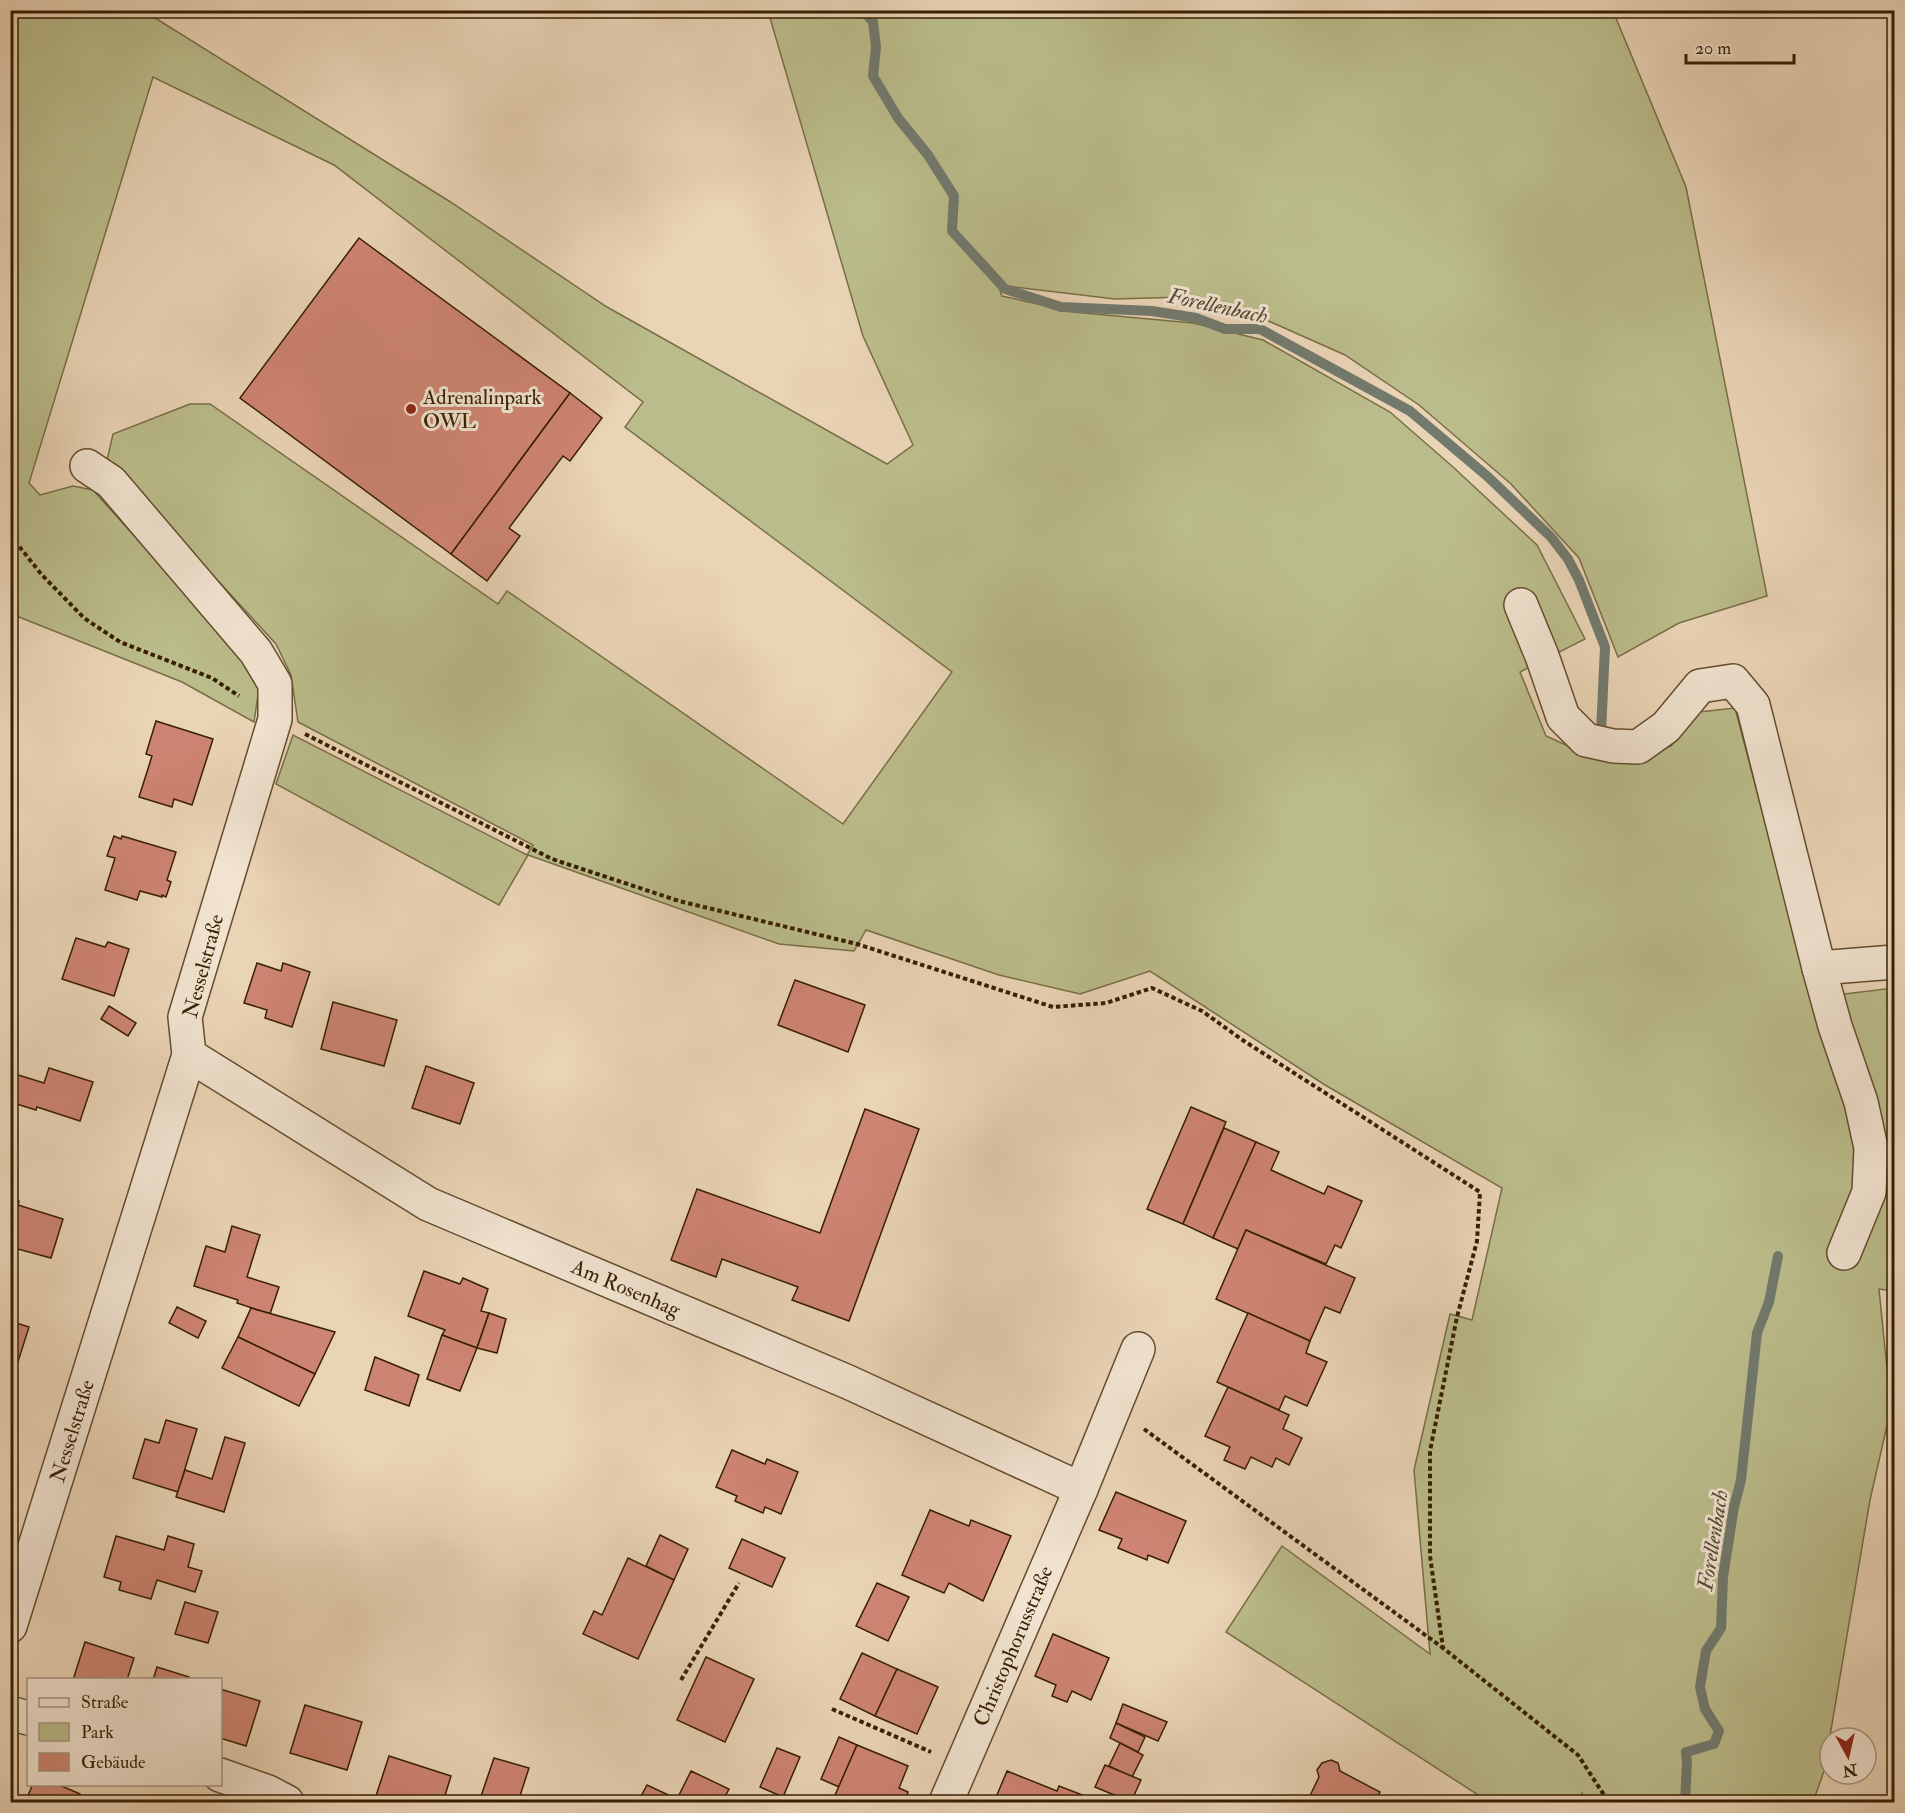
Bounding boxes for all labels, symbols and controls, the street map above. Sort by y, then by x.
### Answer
scale bar [1686,27,1794,65]
text: 20 m [1695,37,1731,60]
water label: Forellenbach [1164,282,1270,330]
place label: Adrenalinpark OWL [422,384,541,435]
marker: Adrenalinpark OWL [404,402,418,416]
street label: Nesselstraße [177,911,230,1021]
street label: Am Rosenhag [566,1253,685,1324]
street label: Nesselstraße [44,1376,101,1486]
water label: Forellenbach [1691,1488,1735,1593]
street label: Christophorusstraße [967,1562,1060,1731]
legend [27,1678,222,1786]
text: Straße [81,1691,129,1714]
text: Park [81,1721,114,1744]
north arrow [1818,1726,1878,1786]
text: Gebäude [81,1751,146,1774]
text: N [1841,1759,1859,1781]

